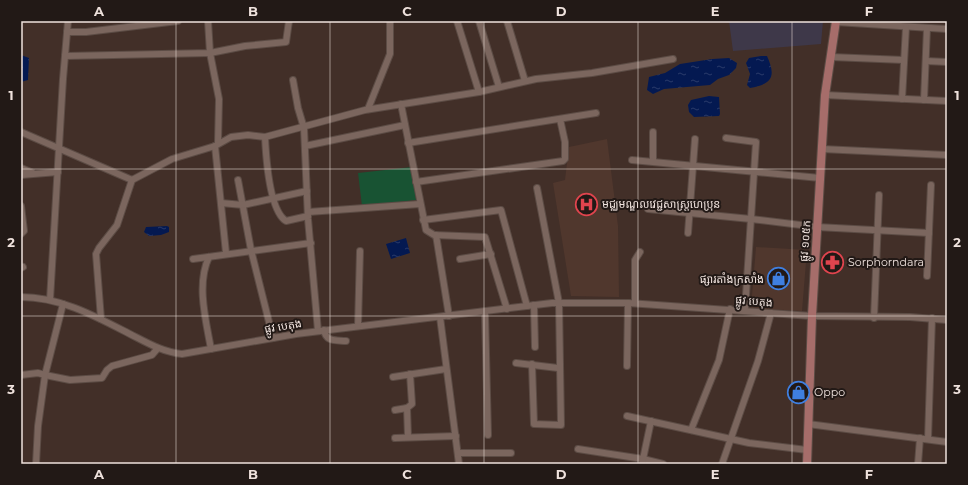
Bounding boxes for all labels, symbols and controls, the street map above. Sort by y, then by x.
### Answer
text: A [93,3,105,19]
text: B [248,3,258,19]
text: C [402,3,412,19]
text: D [556,3,567,19]
text: E [711,3,720,19]
text: F [865,3,873,19]
text: 1 [8,87,14,103]
text: 1 [954,87,960,103]
hospital icon: មជ្ឈមណ្ឌលវេជ្ជសាស្ត្រហេប្រុន [573,191,599,217]
place label: មជ្ឈមណ្ឌលវេជ្ជសាស្ត្រហេប្រុន [602,197,720,211]
street label: ផ្លូវ ១០៥ក [797,220,817,262]
text: 2 [7,234,15,250]
text: 2 [953,234,961,250]
pharmacy icon: Sorphorndara [820,249,846,275]
place label: Sorphorndara [848,255,924,269]
shop icon: ផ្សារតាំងក្រសាំង [766,266,792,292]
place label: ផ្សារតាំងក្រសាំង [700,272,764,286]
street label: ផ្លូវ បេតុង [734,292,773,313]
street label: ផ្លូវ បេតុង [263,316,303,339]
shop icon: Oppo [786,379,812,405]
text: 3 [6,381,15,397]
text: 3 [952,381,961,397]
place label: Oppo [814,385,845,399]
text: A [93,466,105,482]
text: B [248,466,258,482]
text: C [402,466,412,482]
text: D [556,466,567,482]
text: E [711,466,720,482]
text: F [865,466,873,482]

